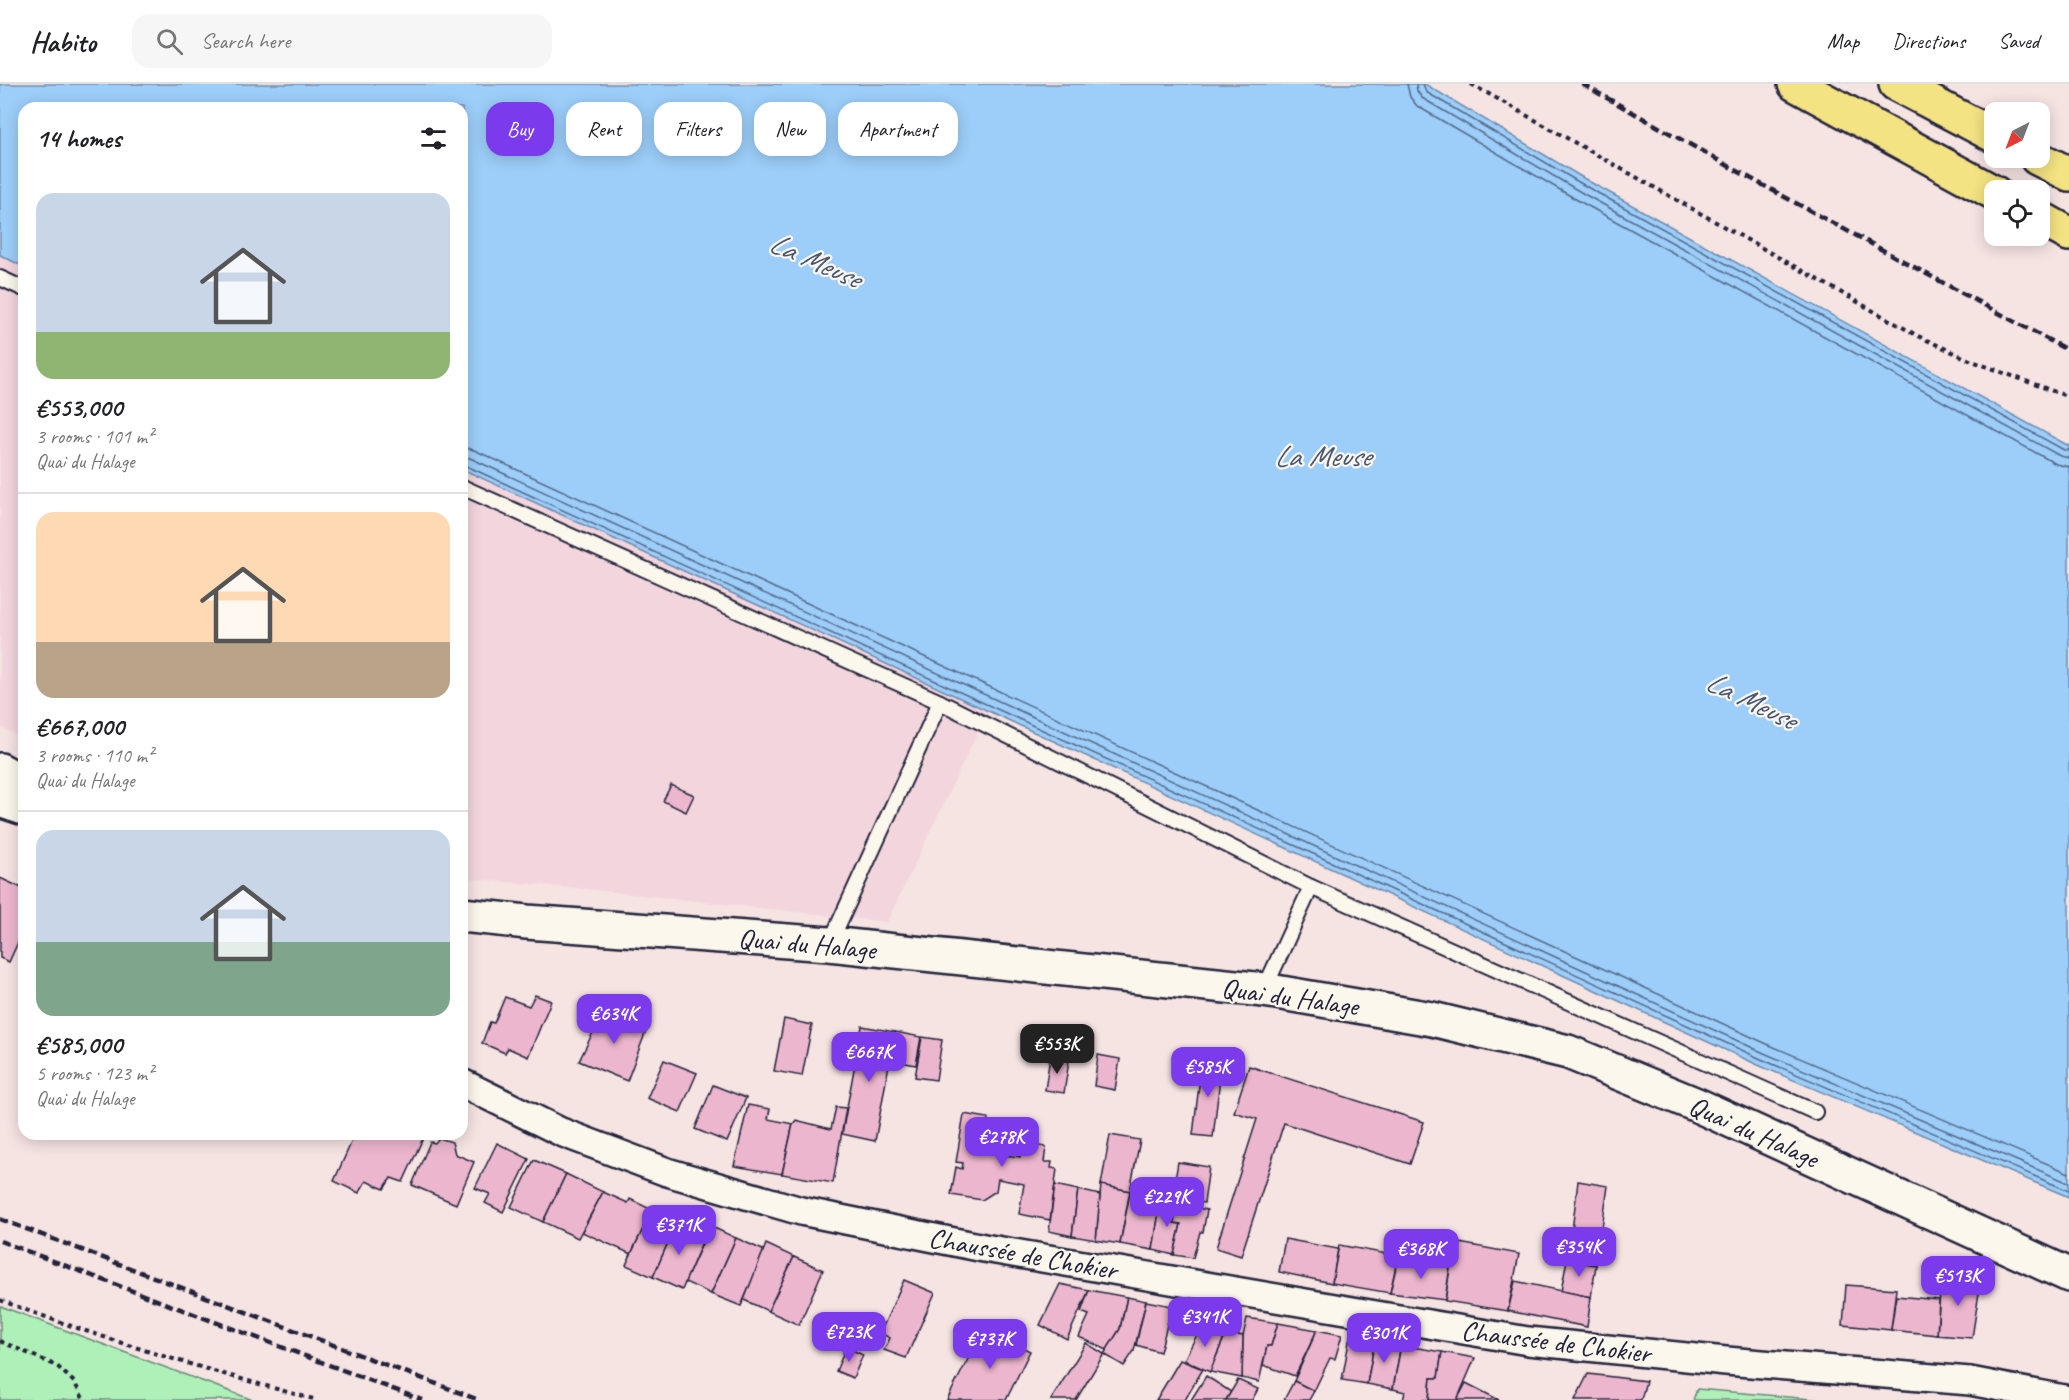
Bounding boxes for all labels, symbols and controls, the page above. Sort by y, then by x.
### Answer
search box [132,14,552,68]
text: Habito [30,24,96,59]
icon: search [153,25,186,58]
text: Search here [201,27,291,55]
text: Map [1827,28,1859,54]
text: Directions [1892,28,1965,54]
text: Saved [1998,28,2039,54]
chip: Buy [486,102,554,156]
chip: Rent [566,102,642,156]
chip: Filters [654,102,742,156]
chip: New [754,102,826,156]
chip: Apartment [838,102,958,156]
north arrow [1984,102,2050,168]
map controls [1984,102,2050,246]
text: 14 homes [36,122,121,155]
icon: filters [417,122,450,155]
button: locate [1984,180,2050,246]
water label: La Meuse [764,223,870,299]
icon: home [189,232,297,340]
text: €553,000 [36,391,122,424]
text: 3 rooms · 101 m² [36,424,153,449]
water label: La Meuse [1274,437,1374,475]
text: Quai du Halage [36,449,134,474]
icon: home [189,551,297,659]
water label: La Meuse [1700,662,1806,740]
text: €667,000 [36,710,124,743]
text: 3 rooms · 110 m² [36,743,153,768]
text: Quai du Halage [36,768,134,793]
icon: home [189,869,297,977]
street label: Quai du Halage [737,920,879,967]
street label: Quai du Halage [1219,970,1362,1024]
pin: €634K [572,994,656,1045]
text: €634K [591,1001,637,1026]
pin: €553K [1015,1024,1099,1075]
text: €585,000 [36,1028,122,1061]
text: €553K [1034,1031,1080,1056]
pin: €667K [827,1032,911,1083]
text: €667K [846,1039,892,1064]
pin: €585K [1166,1047,1250,1098]
text: €585K [1185,1054,1231,1079]
text: 5 rooms · 123 m² [36,1061,153,1086]
text: Quai du Halage [36,1086,134,1111]
street label: Quai du Halage [1684,1087,1826,1176]
pin: €278K [960,1117,1044,1168]
text: €278K [979,1124,1025,1149]
pin: €229K [1125,1177,1209,1228]
text: €229K [1144,1184,1190,1209]
pin: €371K [637,1205,721,1256]
text: €371K [656,1212,702,1237]
street label: Chaussée de Chokier [926,1220,1122,1288]
pin: €354K [1537,1227,1621,1278]
pin: €368K [1379,1229,1463,1280]
text: €354K [1556,1234,1602,1259]
text: €368K [1398,1236,1444,1261]
pin: €513K [1916,1256,2000,1307]
text: €513K [1935,1263,1981,1288]
pin: €341K [1163,1297,1247,1348]
text: €341K [1182,1304,1228,1329]
pin: €723K [807,1312,891,1363]
pin: €301K [1342,1313,1426,1364]
street label: Chaussée de Chokier [1459,1313,1655,1371]
text: €723K [826,1319,872,1344]
pin: €737K [948,1319,1032,1370]
text: €301K [1361,1320,1407,1345]
text: €737K [967,1326,1013,1351]

